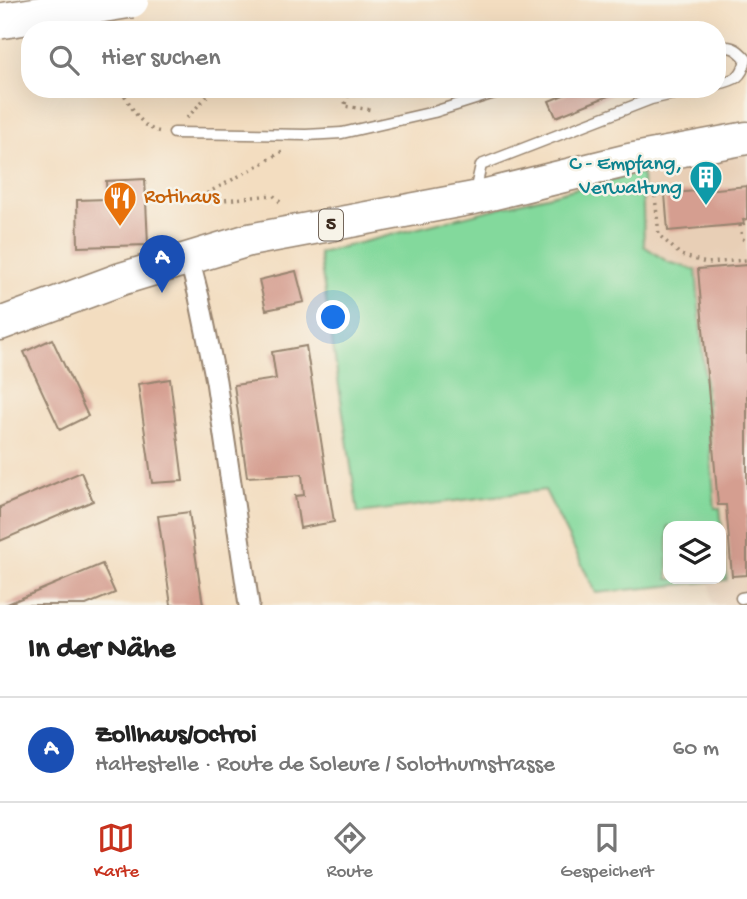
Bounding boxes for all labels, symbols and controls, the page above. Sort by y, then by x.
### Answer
search box [21,21,726,98]
icon: search [45,41,83,79]
text: Hier suchen [101,44,221,75]
place label: C - Empfang, Verwaltung [569,153,682,202]
building icon: C - Empfang, Verwaltung [687,158,725,207]
restaurant icon: Rotihaus [101,179,139,228]
place label: Rotihaus [144,186,221,211]
road number: 5 [319,210,343,241]
pin: A [139,235,185,293]
your location [316,300,350,334]
map controls [663,521,726,584]
button: layers [663,521,726,584]
text: In der Nähe [28,633,175,668]
text: Zollhaus/Octroi [95,721,257,752]
text: A [44,736,58,763]
text: 60 m [673,736,719,763]
text: Haltestelle · Route de Soleure / Solothurnstrasse [95,752,555,779]
tab: Karte [94,819,139,884]
tab: Route [326,819,373,884]
tab: Gespeichert [560,819,653,884]

